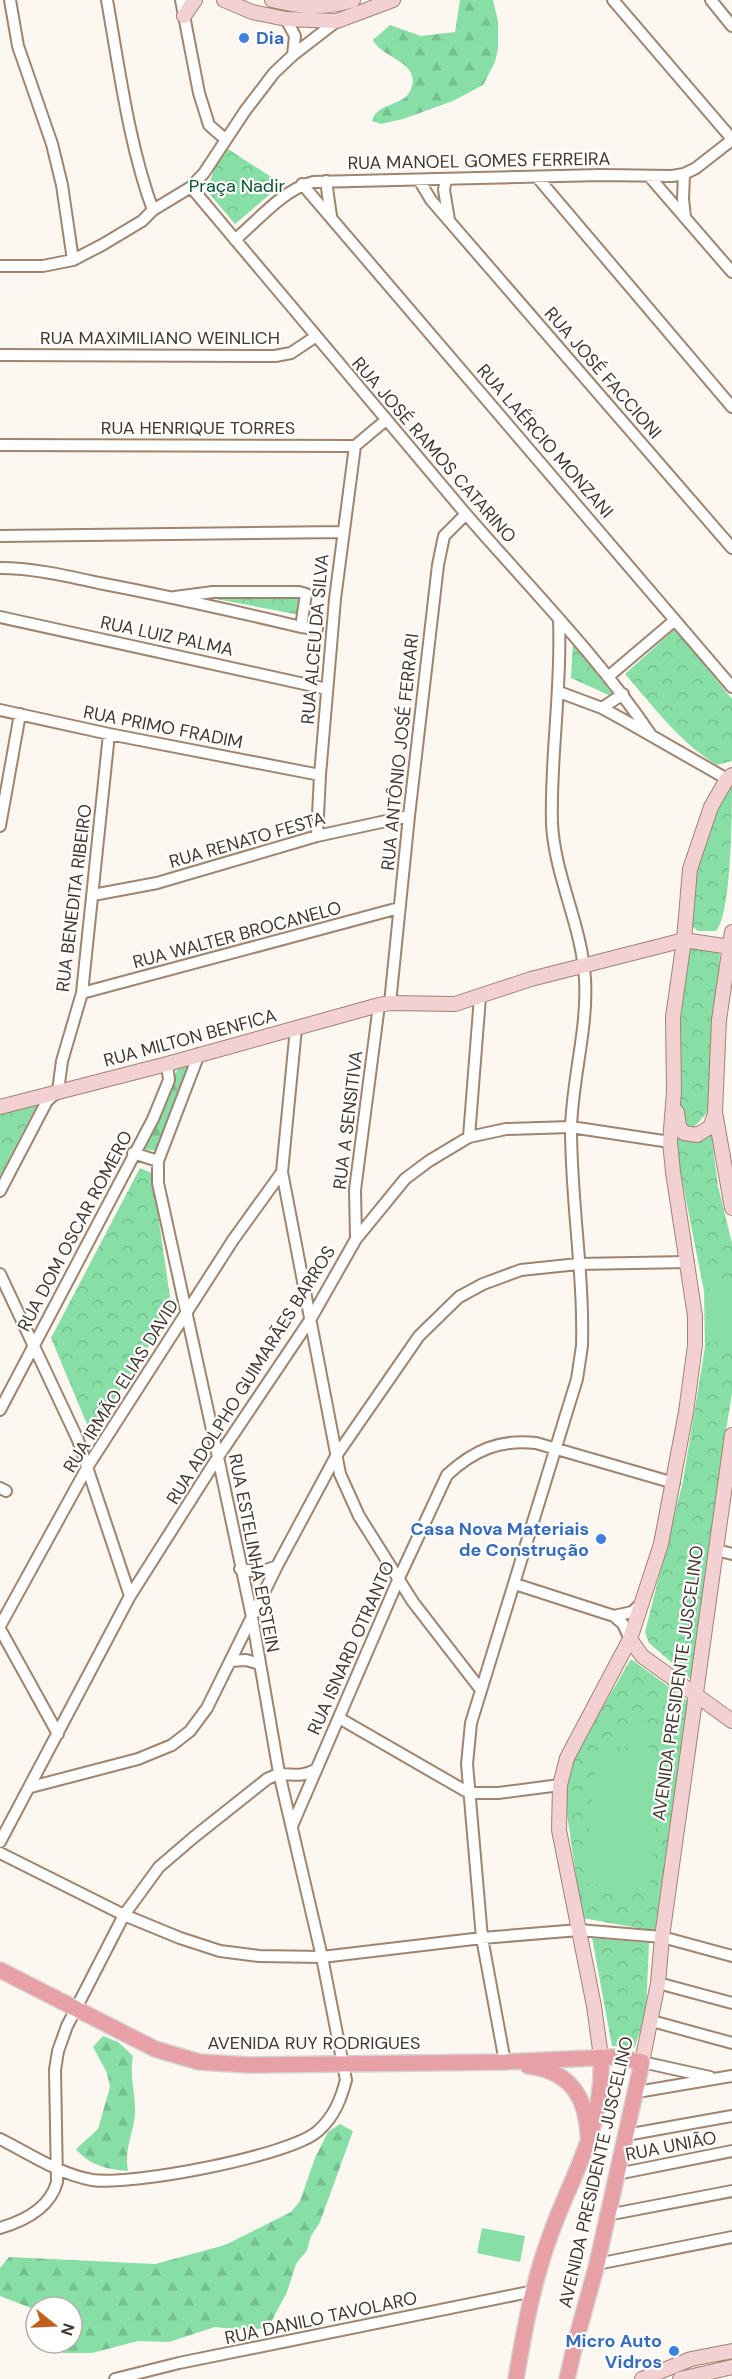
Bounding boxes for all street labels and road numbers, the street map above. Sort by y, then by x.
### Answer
street label: RUA MANOEL GOMES FERREIRA [347,147,611,175]
street label: RUA JOSÉ FACCIONI [539,302,667,444]
street label: RUA MAXIMILIANO WEINLICH [40,326,280,350]
street label: RUA JOSÉ RAMOS CATARINO [347,352,521,548]
street label: RUA LAÉRCIO MONZANI [471,359,619,523]
street label: RUA HENRIQUE TORRES [101,416,295,440]
street label: RUA ALCEU DA SILVA [296,553,334,725]
street label: RUA LUIZ PALMA [98,610,236,662]
street label: RUA ANTÔNIO JOSÉ FERRARI [376,632,424,872]
street label: RUA PRIMO FRADIM [81,700,245,754]
street label: RUA BENEDITA RIBEIRO [51,803,97,993]
street label: RUA RENATO FESTA [166,806,328,874]
street label: RUA WALTER BROCANELO [130,896,344,974]
street label: RUA MILTON BENFICA [101,1003,279,1073]
street label: RUA A SENSITIVA [328,1049,368,1191]
street label: RUA DOM OSCAR ROMERO [12,1126,138,1335]
street label: RUA ADOLPHO GUIMARÃES BARROS [161,1241,341,1509]
street label: RUA IRMÃO ELIAS DAVID [58,1295,184,1477]
street label: RUA ESTELINHA EPSTEIN [223,1452,285,1654]
street label: AVENIDA PRESIDENTE JUSCELINO [647,1544,709,1822]
street label: RUA ISNARD OTRANTO [302,1557,400,1738]
street label: AVENIDA RUY RODRIGUES [208,2031,420,2055]
street label: AVENIDA PRESIDENTE JUSCELINO [553,2034,639,2310]
street label: RUA UNIÃO [623,2125,719,2167]
street label: RUA DANILO TAVOLARO [223,2286,420,2350]

